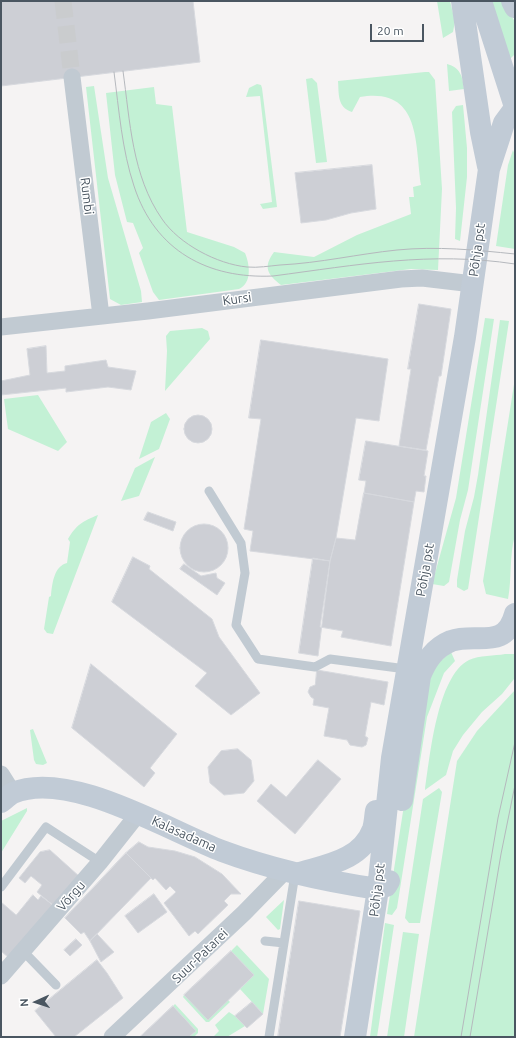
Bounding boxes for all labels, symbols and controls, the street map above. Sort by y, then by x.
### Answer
scale bar [372,16,426,42]
text: 20 m [377,24,404,37]
street label: Rumbi [77,176,97,216]
street label: Põhja pst [466,222,488,278]
street label: Kursi [222,289,252,309]
street label: Põhja pst [413,542,437,598]
street label: Kalasadama [149,813,219,855]
street label: Põhja pst [366,862,388,918]
street label: Võrgu [54,878,88,914]
street label: Suur-Patarei [169,926,231,986]
north arrow [16,982,56,1022]
text: N [18,998,30,1007]

